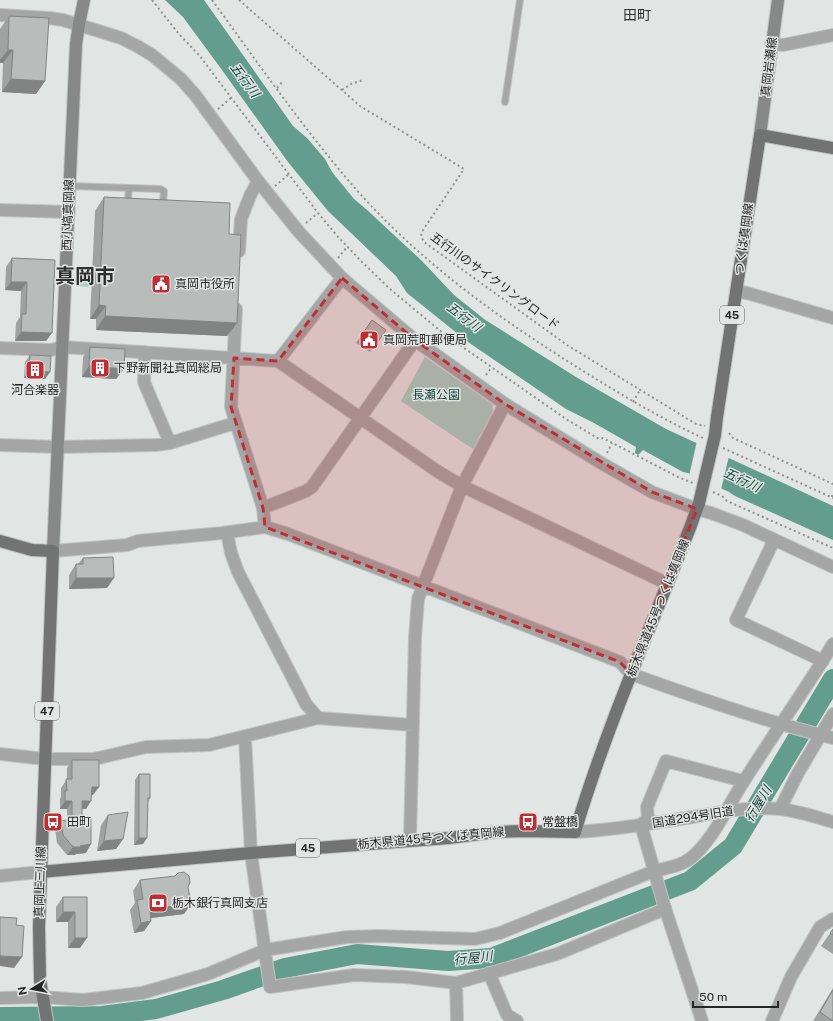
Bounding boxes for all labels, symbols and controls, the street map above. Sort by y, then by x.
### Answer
district label: 田町 [623,7,651,23]
street label: 真岡岩瀬線 [758,36,780,98]
water label: 五行川 [227,60,264,102]
street label: 西小塙真岡線 [60,179,76,251]
street label: つくば真岡線 [732,202,756,276]
street label: 五行川のサイクリングロード [428,229,562,333]
district label: 真岡市 [55,264,115,288]
public building icon: 真岡市役所 [150,273,172,295]
place label: 真岡市役所 [175,277,235,291]
water label: 五行川 [444,299,484,335]
road number: 45 [720,306,744,324]
public building icon: 真岡荒町郵便局 [358,329,380,351]
place label: 真岡荒町郵便局 [383,333,467,347]
building icon: 下野新聞社真岡総局 [89,357,111,379]
building icon: 河合楽器 [24,359,46,381]
place label: 下野新聞社真岡総局 [114,361,222,375]
place label: 河合楽器 [11,383,59,397]
park label: 長瀬公園 [412,388,460,402]
water label: 五行川 [721,465,765,496]
street label: 栃木県道45号つくば真岡線 [624,537,692,679]
road number: 47 [35,702,59,720]
water label: 行屋川 [742,782,775,825]
street label: 国道294号旧道 [651,804,735,830]
bus stop icon: 田町 [42,811,64,833]
bus stop icon: 常盤橋 [517,811,539,833]
place label: 田町 [67,815,91,829]
place label: 常盤橋 [542,815,578,829]
street label: 栃木県道45号つくば真岡線 [357,825,505,851]
road number: 45 [296,839,320,857]
street label: 真岡上三川線 [32,846,48,918]
bank icon: 栃木銀行真岡支店 [147,892,169,914]
place label: 栃木銀行真岡支店 [172,896,268,910]
water label: 行屋川 [453,948,495,967]
north arrow [12,969,52,1009]
scale bar [693,983,778,1009]
text: N [15,986,29,996]
text: 50 m [699,990,727,1004]

